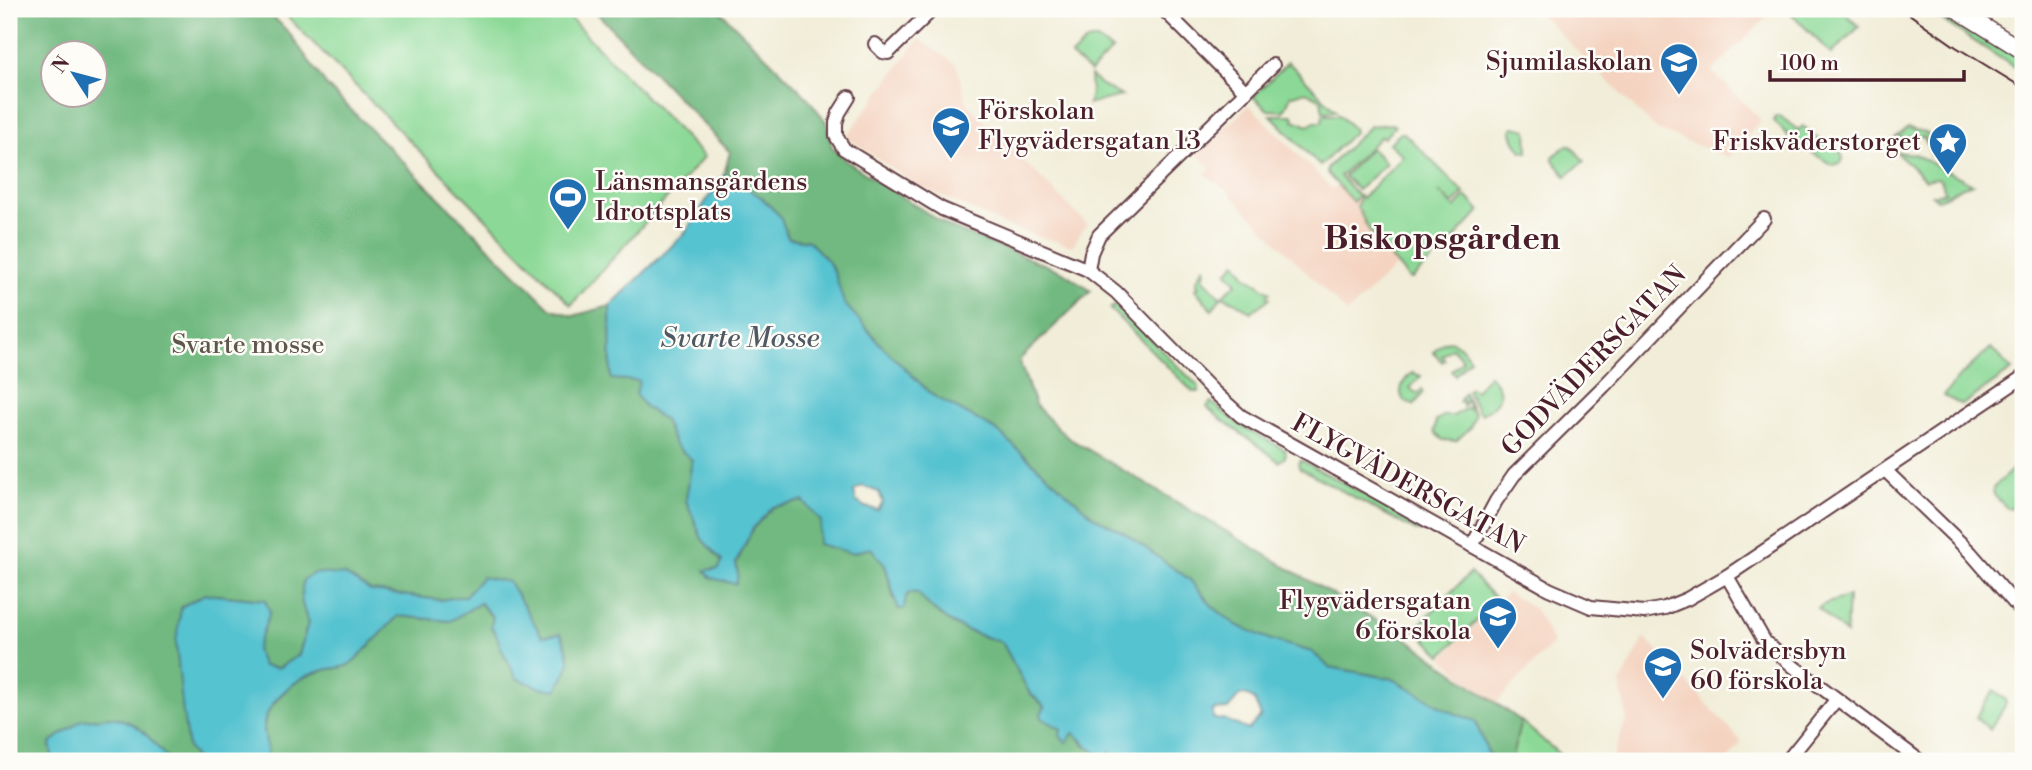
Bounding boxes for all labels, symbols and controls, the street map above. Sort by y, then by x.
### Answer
north arrow [38,38,108,108]
scale bar [1770,38,1964,82]
school or university icon: Sjumilaskolan [1658,41,1700,96]
place label: Sjumilaskolan [1486,46,1652,78]
text: N [47,51,75,78]
text: 100 m [1780,51,1839,77]
place label: Förskolan Flygvädersgatan 13 [978,95,1201,157]
school or university icon: Förskolan Flygvädersgatan 13 [930,105,972,160]
place icon: Friskväderstorget [1927,121,1969,176]
place label: Friskväderstorget [1712,126,1921,158]
place label: Länsmansgårdens Idrottsplats [595,166,808,228]
sports icon: Länsmansgårdens Idrottsplats [547,176,589,231]
district label: Biskopsgården [1324,219,1560,260]
street label: GODVÄDERSGATAN [1494,258,1694,463]
water label: Svarte Mosse [661,321,819,356]
park label: Svarte mosse [171,329,325,361]
street label: FLYGVÄDERSGATAN [1286,406,1531,562]
place label: Flygvädersgatan 6 förskola [1279,585,1472,647]
school or university icon: Flygvädersgatan 6 förskola [1477,595,1519,650]
place label: Solvädersbyn 60 förskola [1690,635,1847,697]
school or university icon: Solvädersbyn 60 förskola [1642,645,1684,700]

